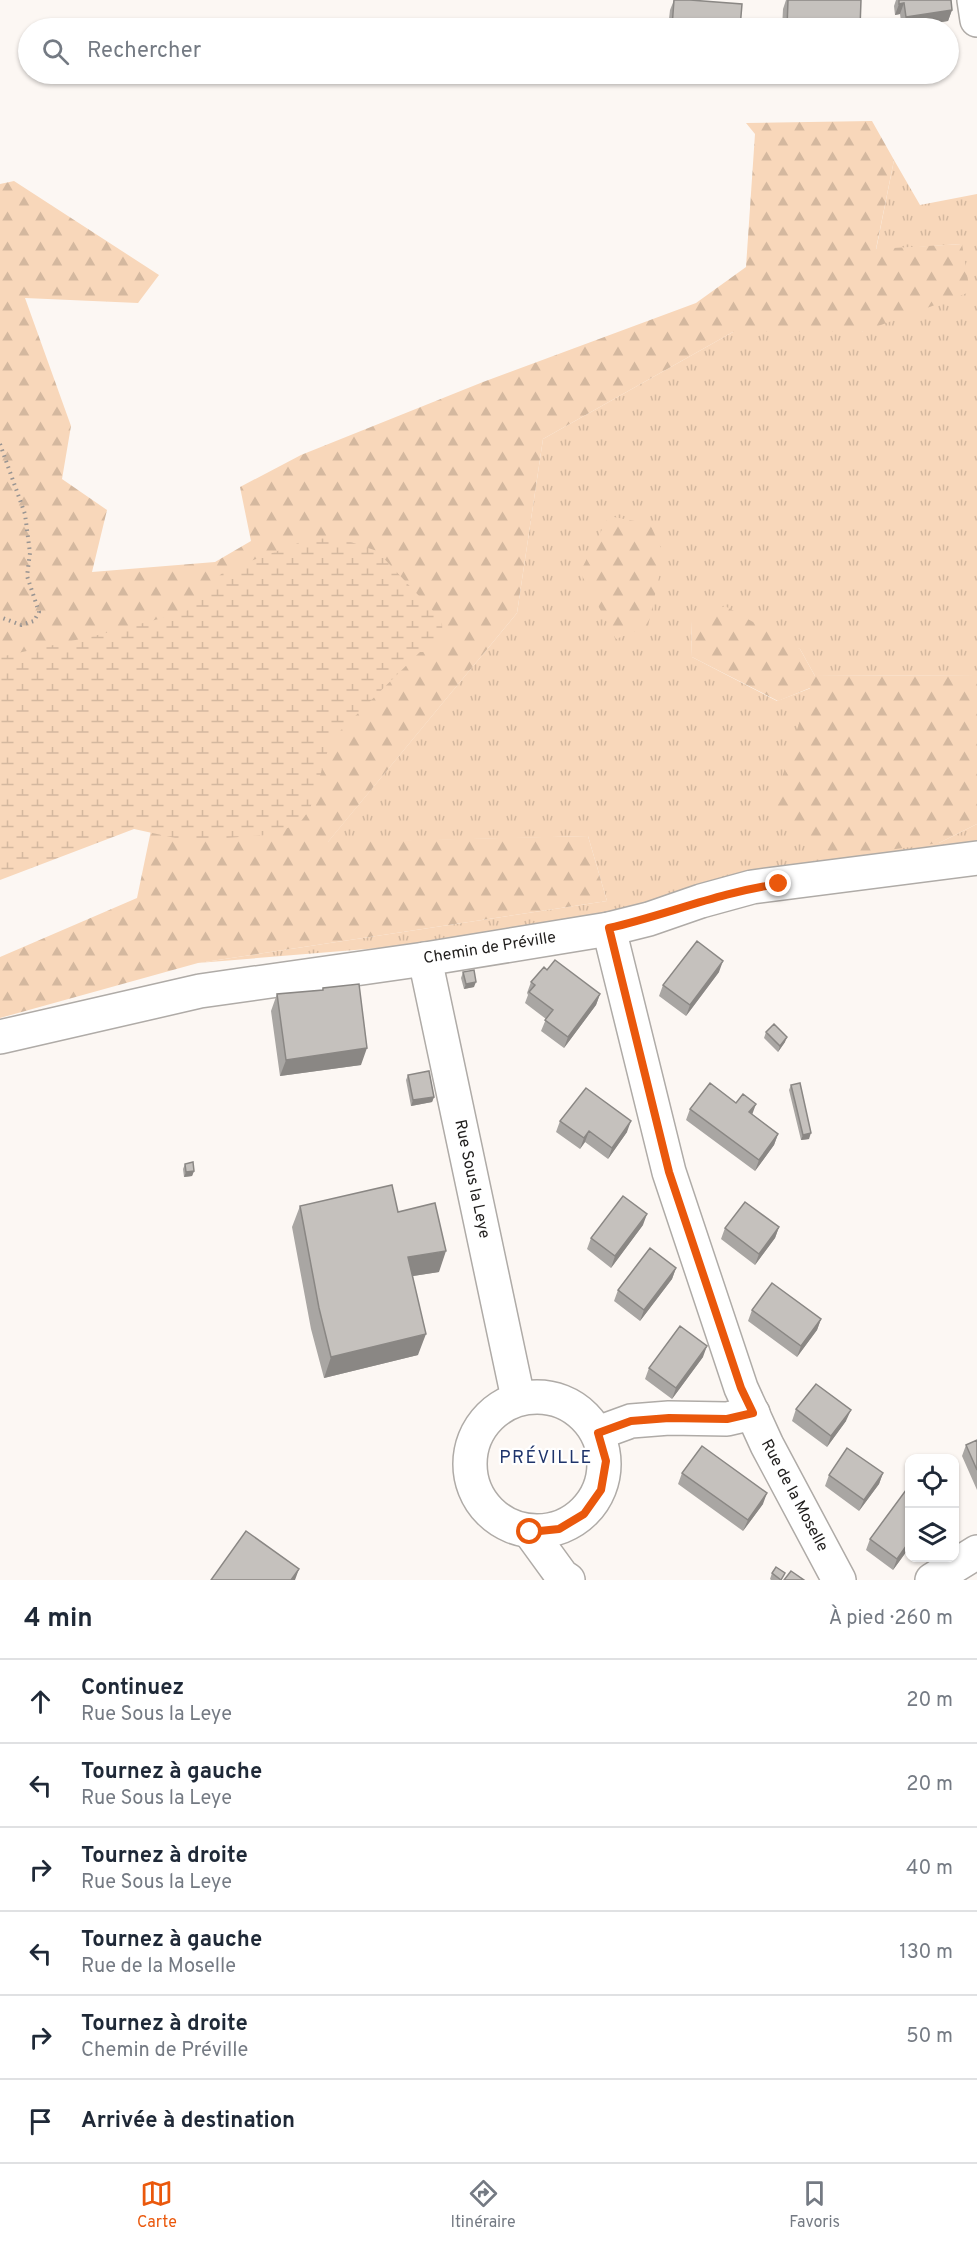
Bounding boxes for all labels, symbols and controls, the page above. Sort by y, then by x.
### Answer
search box [18,18,959,84]
icon: search [39,35,72,68]
text: Rechercher [87,38,201,65]
route end [765,870,791,896]
street label: Chemin de Préville [422,928,557,969]
street label: Rue Sous la Leye [449,1118,494,1240]
street label: Rue de la Moselle [756,1436,832,1555]
district label: PRÉVILLE [499,1445,593,1470]
map controls [905,1454,959,1562]
button: locate [905,1454,959,1508]
button: layers [905,1508,959,1562]
route start [516,1518,542,1544]
text: 4 min [24,1603,93,1636]
text: À pied · 260 m [829,1606,953,1632]
text: Continuez [81,1675,184,1702]
icon: ahead [24,1685,57,1718]
text: 20 m [906,1688,953,1714]
text: Rue Sous la Leye [81,1702,232,1728]
text: Tournez à gauche [81,1759,262,1786]
icon: left [24,1769,57,1802]
text: 20 m [906,1772,953,1798]
text: Rue Sous la Leye [81,1786,232,1812]
text: Tournez à droite [81,1843,248,1870]
icon: right [24,1853,57,1886]
text: 40 m [906,1856,953,1882]
text: Rue Sous la Leye [81,1870,232,1896]
text: Tournez à gauche [81,1927,262,1954]
icon: left [24,1937,57,1970]
text: 130 m [899,1940,953,1966]
text: Rue de la Moselle [81,1954,236,1980]
text: Tournez à droite [81,2011,248,2038]
icon: right [24,2021,57,2054]
text: 50 m [906,2024,953,2050]
text: Chemin de Préville [81,2038,248,2064]
icon: arrive [24,2105,57,2138]
text: Arrivée à destination [81,2108,295,2135]
tab: Carte [137,2177,177,2233]
tab: Itinéraire [451,2177,516,2233]
tab: Favoris [789,2177,840,2233]

